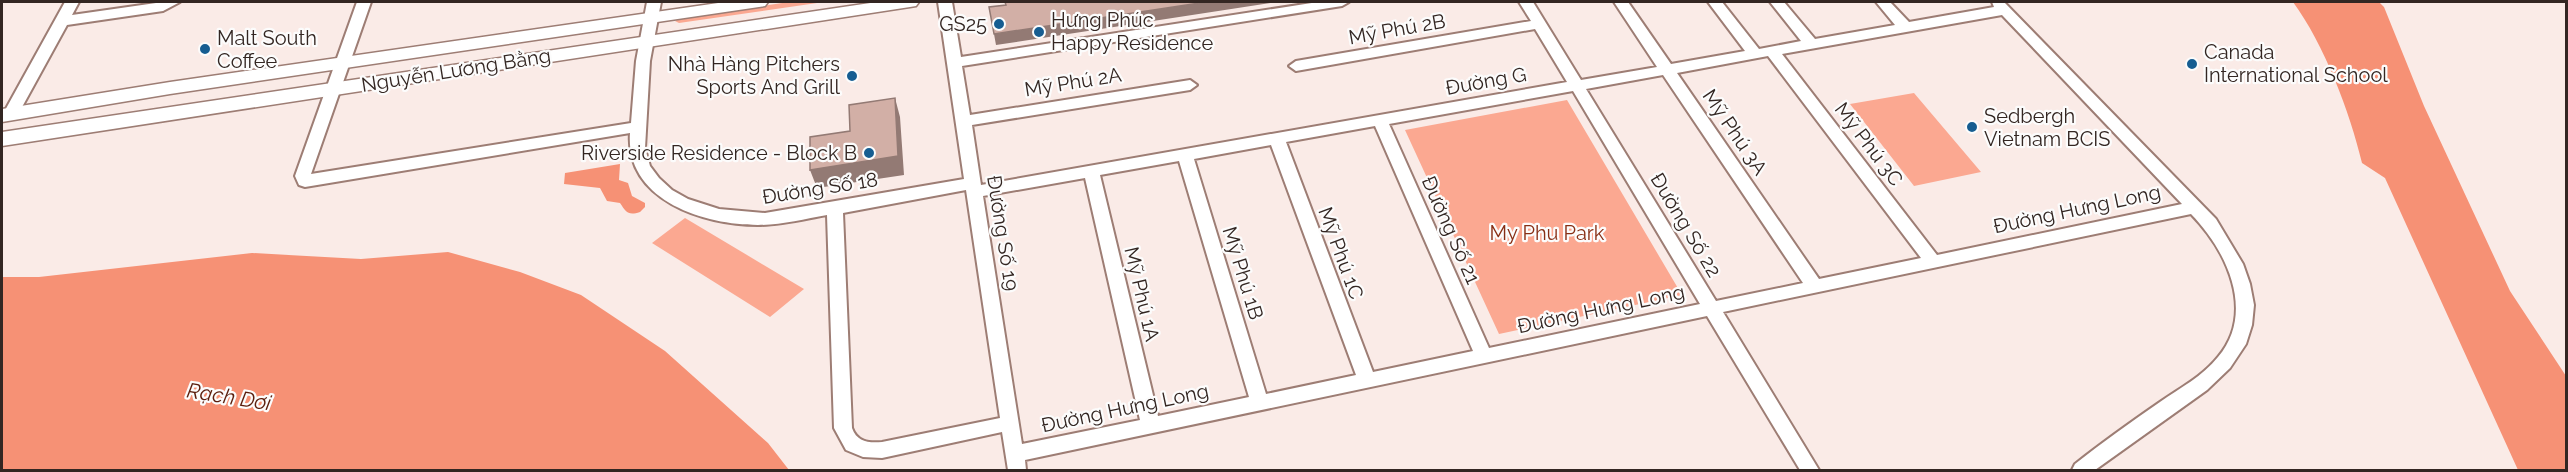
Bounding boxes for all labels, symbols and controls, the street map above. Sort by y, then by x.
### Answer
place label: Hưng Phúc Happy Residence [1051,8,1213,55]
street label: Mỹ Phú 2B [1347,9,1447,49]
place label: GS25 [939,12,987,36]
marker: GS25 [992,17,1006,31]
marker: Hưng Phúc Happy Residence [1032,25,1046,39]
place label: Malt South Coffee [217,26,317,73]
place label: Canada International School [2204,40,2388,87]
marker: Malt South Coffee [198,42,212,56]
street label: Nguyễn Lương Bằng [359,43,553,97]
place label: Nhà Hàng Pitchers Sports And Grill [668,52,841,99]
marker: Canada International School [2185,57,2199,71]
street label: Mỹ Phú 2A [1023,62,1124,102]
street label: Đường G [1444,62,1528,100]
marker: Nhà Hàng Pitchers Sports And Grill [845,69,859,83]
street label: Mỹ Phú 3A [1698,85,1773,180]
street label: Mỹ Phú 3C [1830,97,1908,191]
place label: Sedbergh Vietnam BCIS [1984,104,2110,151]
marker: Sedbergh Vietnam BCIS [1965,120,1979,134]
place label: Riverside Residence - Block B [581,141,857,165]
marker: Riverside Residence - Block B [862,146,876,160]
street label: Đường Số 18 [760,167,880,209]
street label: Đường Số 22 [1646,169,1726,281]
street label: Đường Số 21 [1417,172,1486,288]
street label: Đường Số 19 [982,173,1024,293]
street label: Đường Hưng Long [1991,180,2163,238]
street label: Mỹ Phú 1C [1313,204,1369,303]
park label: My Phu Park [1490,221,1605,245]
street label: Mỹ Phú 1B [1218,224,1268,322]
street label: Mỹ Phú 1A [1119,244,1165,344]
street label: Đường Hưng Long [1515,280,1687,338]
water label: Rạch Dơi [185,378,273,416]
street label: Đường Hưng Long [1039,379,1211,437]

